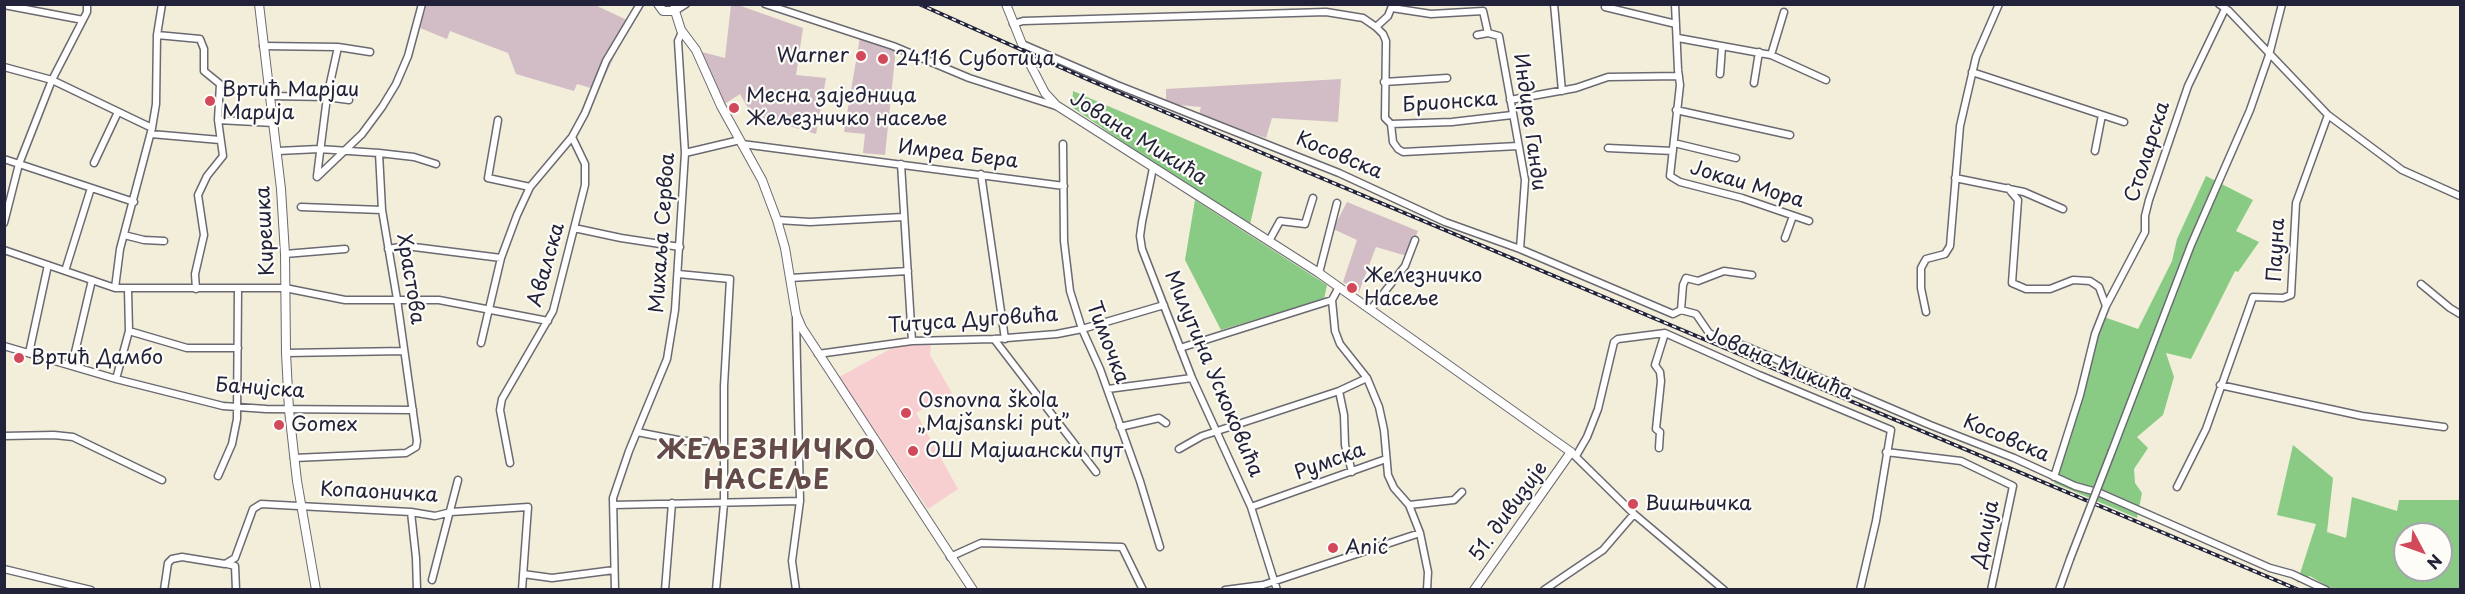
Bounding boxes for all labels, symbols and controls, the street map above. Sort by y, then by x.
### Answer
place label: Warner [777,44,849,68]
place label: 24116 Суботица [895,47,1055,71]
marker: Warner [854,49,868,63]
marker: 24116 Суботица [876,52,890,66]
street label: Индире Ганди [1507,52,1551,192]
place label: Вртић Марјаи Марија [222,78,359,125]
place label: Месна заједница Жељезничко насеље [746,84,947,131]
street label: Јована Микића [1065,87,1211,191]
street label: Брионска [1402,88,1498,118]
marker: Вртић Марјаи Марија [203,94,217,108]
street label: Столарска [2120,99,2176,205]
marker: Месна заједница Жељезничко насеље [727,101,741,115]
street label: Косовска [1292,127,1386,185]
street label: Имреа Бера [897,136,1019,174]
street label: Михаља Сервоа [645,152,681,314]
street label: Јокаи Мора [1687,156,1807,214]
street label: Кирешка [252,186,280,276]
street label: Пауна [2263,218,2291,282]
street label: Авалска [524,220,570,310]
street label: Храстова [391,232,429,326]
place label: Железничко Насеље [1364,264,1482,311]
street label: Милутина Ускоковића [1159,267,1267,481]
marker: Железничко Насеље [1345,281,1359,295]
street label: Тимочка [1080,299,1134,387]
street label: Титуса Дуговића [887,303,1059,339]
street label: Јована Микића [1702,322,1856,406]
place label: Вртић Дамбо [31,346,163,370]
marker: Вртић Дамбо [12,351,26,365]
street label: Банијска [215,374,305,404]
place label: Osnovna škola „Majšanski put” [918,389,1070,436]
marker: Osnovna škola „Majšanski put” [899,406,913,420]
street label: Косовска [1959,410,2053,468]
place label: Gomex [291,413,357,437]
marker: Gomex [272,418,286,432]
district label: ЖЕЉЕЗНИЧКО НАСЕЉЕ [658,436,876,497]
street label: Румска [1292,438,1368,486]
place label: ОШ Мајшански пут [925,439,1123,463]
marker: ОШ Мајшански пут [906,444,920,458]
street label: 51. дивизије [1465,457,1553,567]
street label: Копаоничка [320,478,438,508]
place label: Вишњичка [1645,492,1752,516]
marker: Вишњичка [1626,497,1640,511]
street label: Далија [1967,498,2005,570]
north arrow [2393,522,2453,582]
place label: Anić [1345,536,1388,560]
marker: Anić [1326,541,1340,555]
text: N [2422,550,2448,575]

